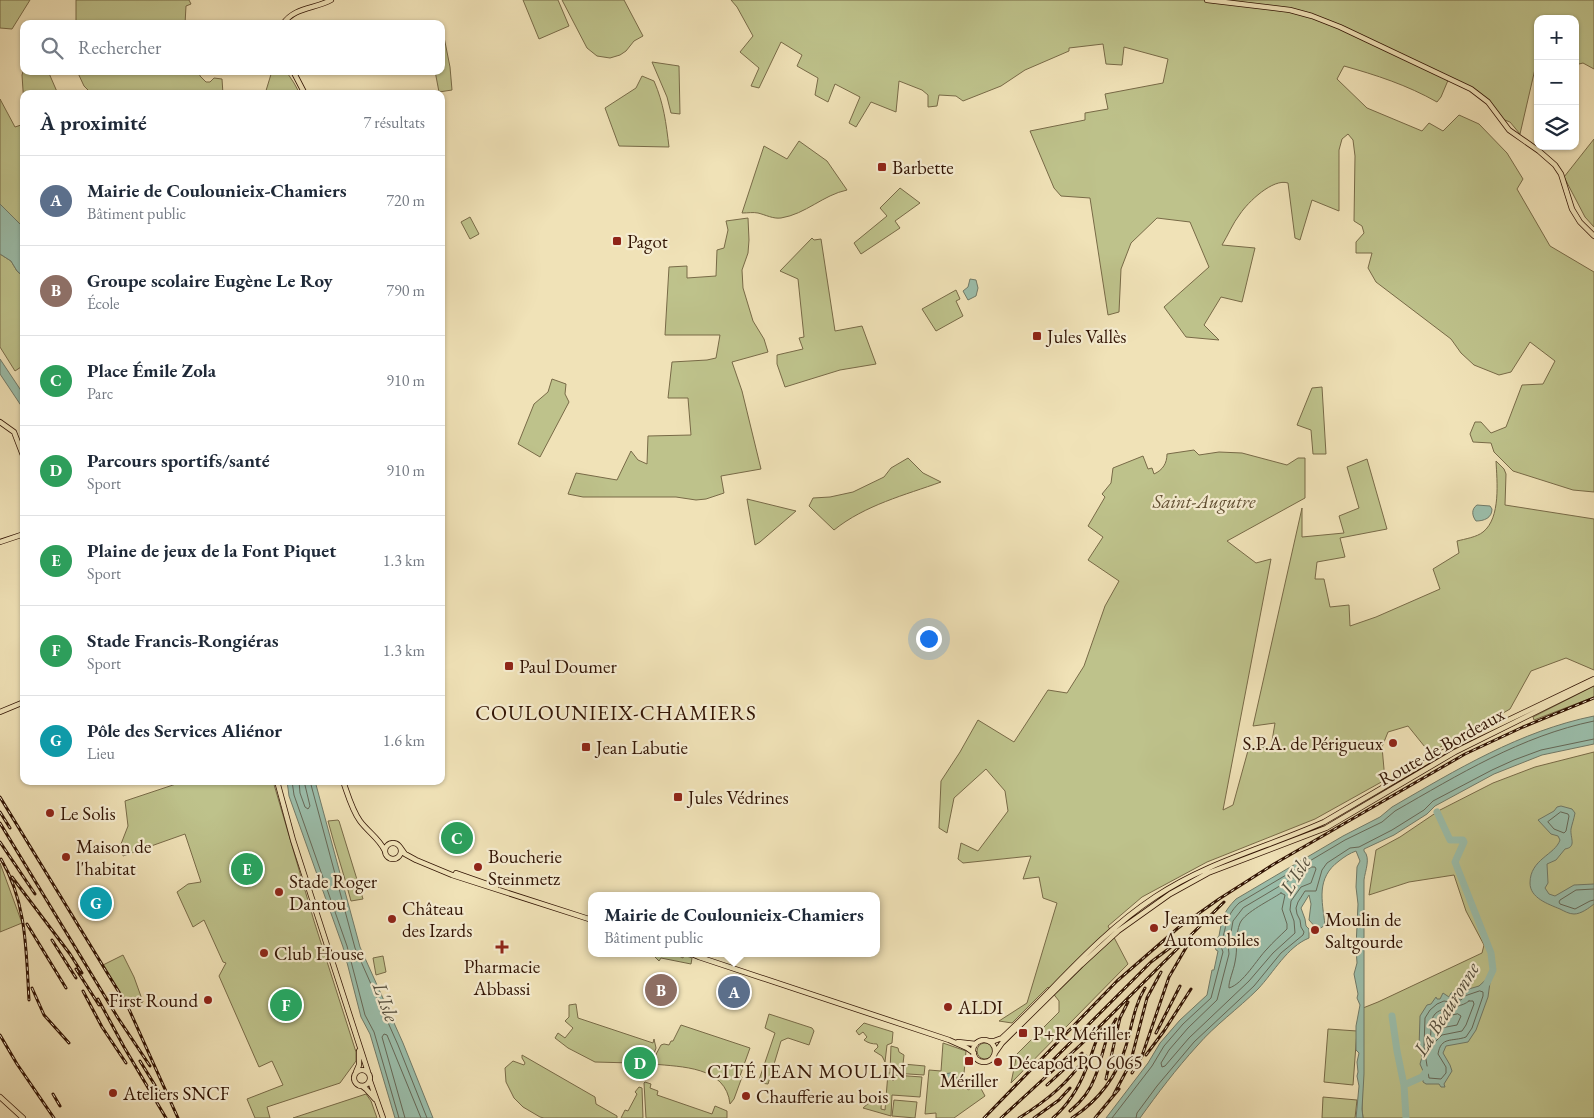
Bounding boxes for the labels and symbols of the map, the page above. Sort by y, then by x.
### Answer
place label: Barbette [892,155,954,180]
marker: Barbette [876,161,888,173]
place label: Pagot [627,229,668,254]
marker: Pagot [611,235,623,247]
place label: Jules Vallès [1045,324,1127,349]
marker: Jules Vallès [1031,330,1043,342]
park label: Saint-Augutre [1152,489,1256,514]
your location [916,626,942,652]
place label: Paul Doumer [519,654,617,679]
marker: Paul Doumer [503,660,515,672]
district label: COULOUNIEIX-CHAMIERS [475,699,757,726]
street label: Route de Bordeaux [1374,701,1510,791]
place label: S.P.A. de Périgueux [1242,731,1384,756]
place label: Jean Labutie [594,735,688,760]
marker: S.P.A. de Périgueux [1387,737,1399,749]
marker: Jean Labutie [580,741,592,753]
place label: Jules Védrines [686,785,789,810]
marker: Jules Védrines [672,791,684,803]
place label: Le Solis [60,801,116,826]
marker: Le Solis [44,807,56,819]
pin: C [441,819,473,857]
place label: Maison de l'habitat [76,834,151,881]
place label: Boucherie Steinmetz [488,844,562,891]
pin: E [231,850,263,888]
marker: Maison de l'habitat [60,851,72,863]
water label: L'Isle [1273,851,1317,900]
marker: Boucherie Steinmetz [472,861,484,873]
place label: Stade Roger Dantou [289,869,378,916]
pin: G [80,884,112,922]
marker: Stade Roger Dantou [273,886,285,898]
place label: Château des Izards [402,896,472,943]
place label: Jeammet Automobiles [1162,905,1259,952]
place label: Moulin de Saltgourde [1325,907,1403,954]
marker: Château des Izards [386,913,398,925]
marker: Jeammet Automobiles [1148,922,1160,934]
marker: Moulin de Saltgourde [1309,924,1321,936]
place label: Club House [274,941,364,966]
marker: Pharmacie Abbassi [496,941,508,953]
marker: Club House [258,947,270,959]
place label: Pharmacie Abbassi [464,954,540,1001]
water label: La Beauronne [1406,957,1485,1062]
pin: B [645,971,677,1009]
pin: A [718,973,750,1011]
water label: L'Isle [366,978,405,1026]
pin: F [270,986,302,1024]
place label: First Round [109,988,198,1013]
marker: First Round [202,994,214,1006]
place label: ALDI [957,995,1004,1020]
marker: ALDI [942,1001,954,1013]
place label: P+R Mériller [1033,1021,1131,1046]
marker: P+R Mériller [1017,1027,1029,1039]
pin: D [624,1044,656,1082]
place label: Décapod PO 6065 [1008,1050,1143,1075]
marker: Mériller [963,1055,975,1067]
marker: Décapod PO 6065 [992,1056,1004,1068]
district label: CITÉ JEAN MOULIN [707,1058,907,1084]
place label: Mériller [940,1068,999,1093]
place label: Ateliers SNCF [122,1081,230,1106]
place label: Chaufferie au bois [756,1084,888,1109]
marker: Ateliers SNCF [107,1087,119,1099]
marker: Chaufferie au bois [740,1090,752,1102]

